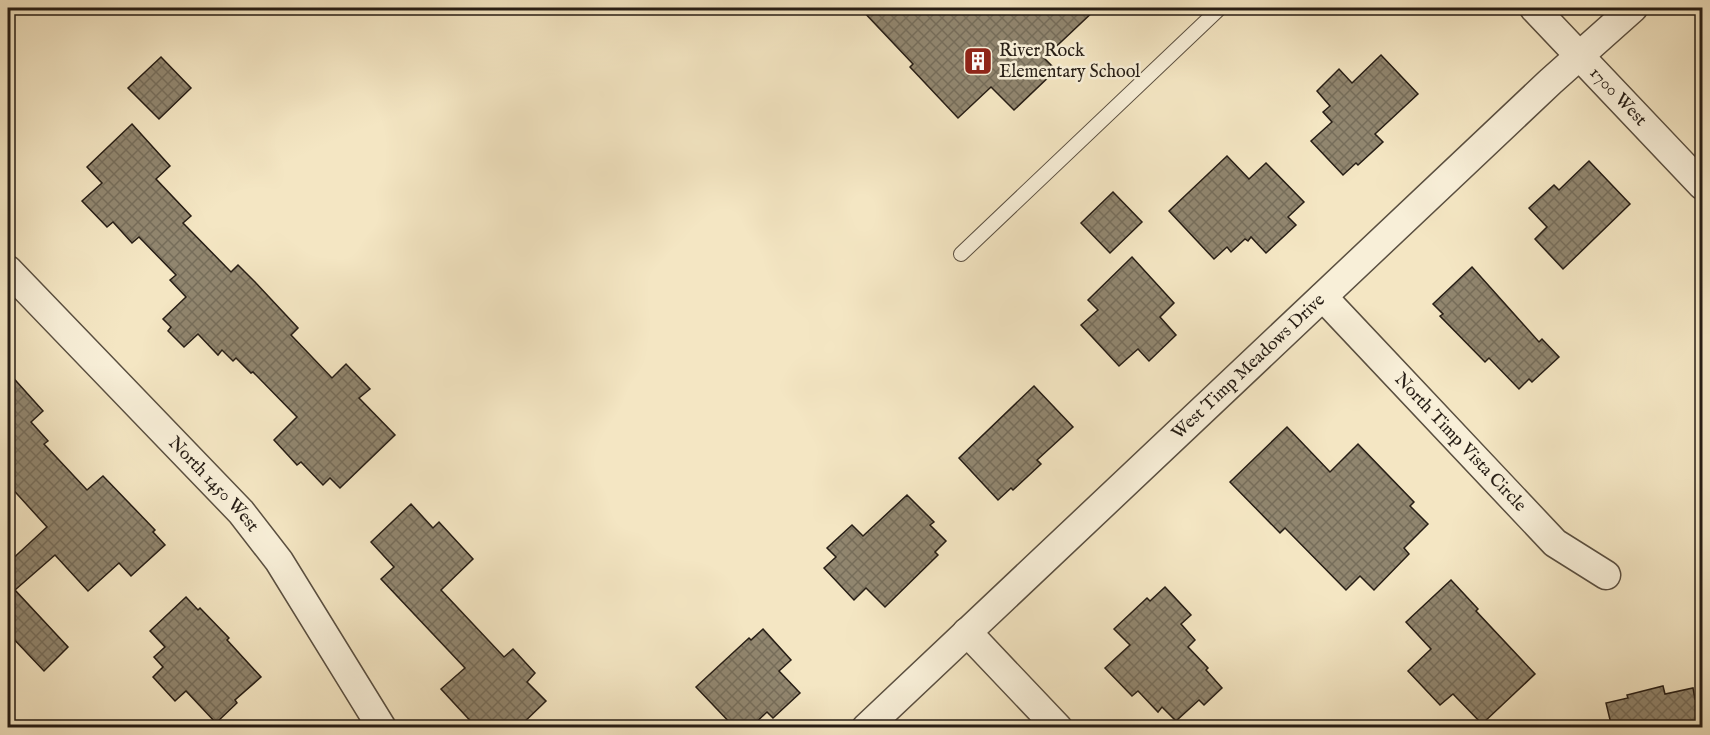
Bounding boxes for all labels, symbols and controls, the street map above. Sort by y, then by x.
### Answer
place label: River Rock Elementary School [999,40,1140,84]
building icon: River Rock Elementary School [962,45,994,77]
street label: 1700 West [1584,62,1652,131]
street label: West Timp Meadows Drive [1167,289,1330,445]
street label: North Timp Vista Circle [1389,368,1531,517]
street label: North 1450 West [163,432,264,537]

